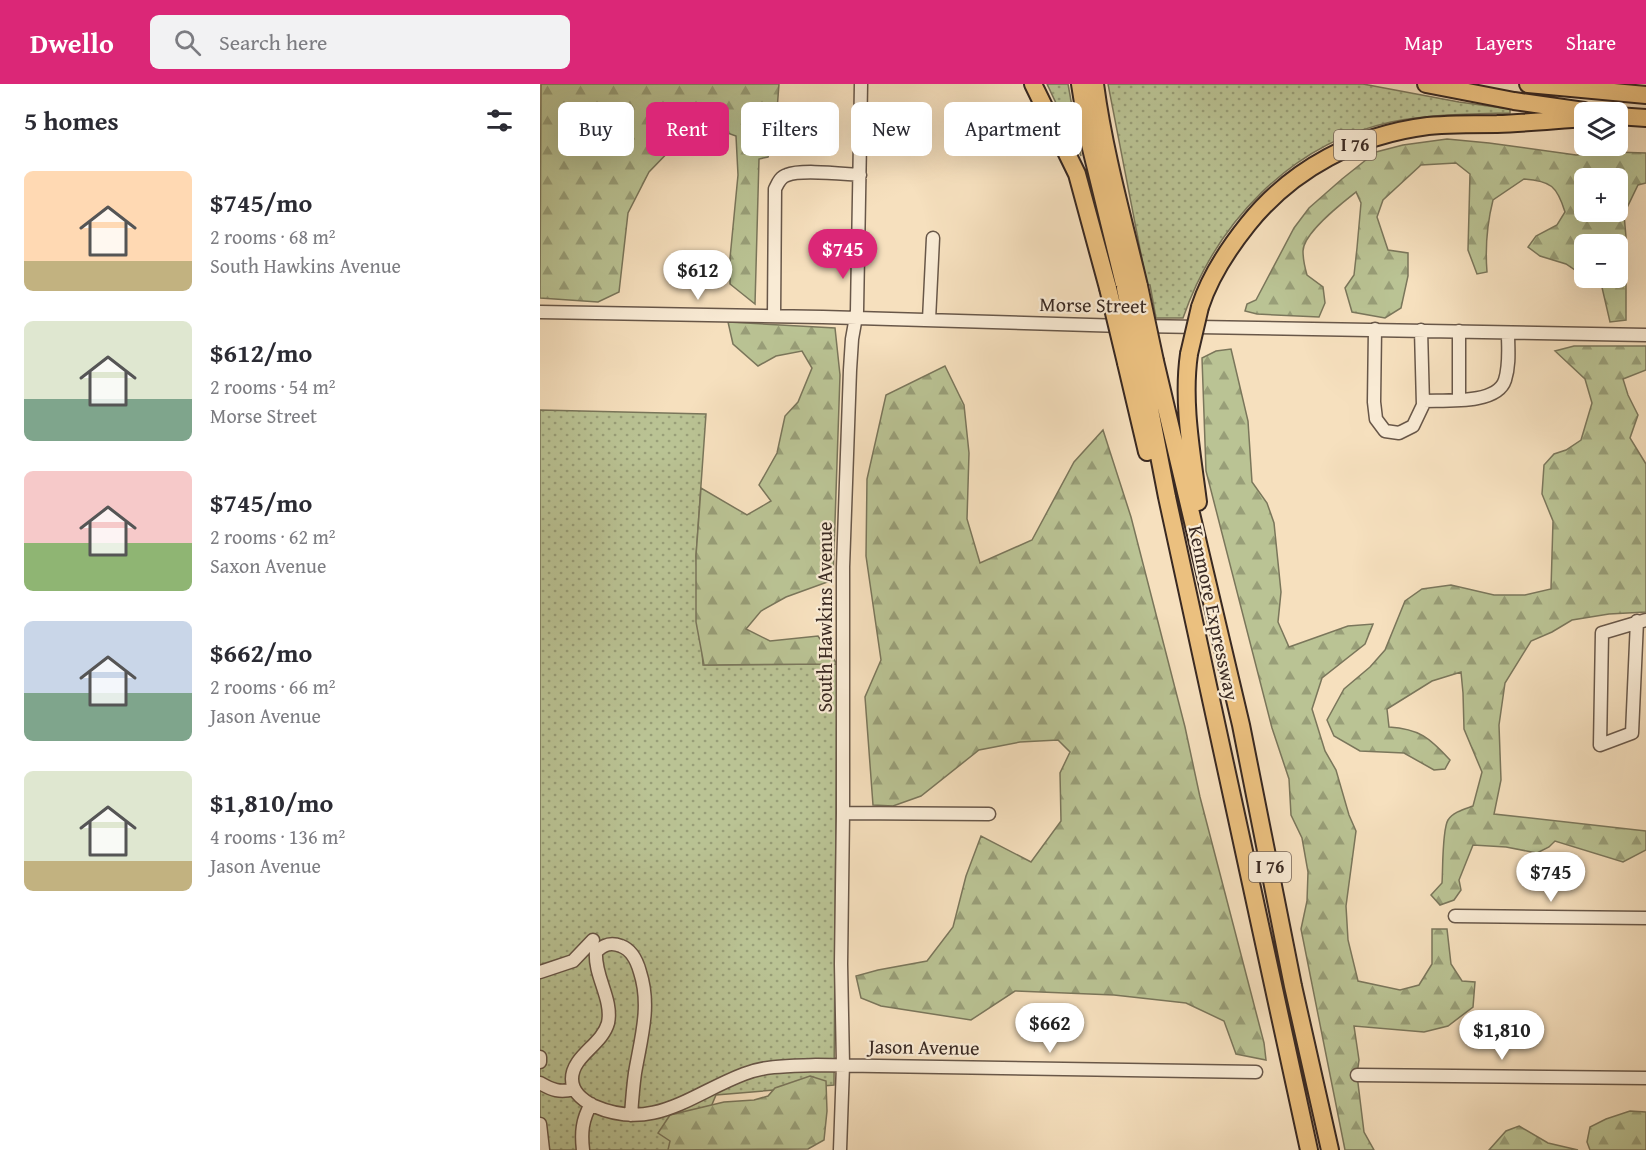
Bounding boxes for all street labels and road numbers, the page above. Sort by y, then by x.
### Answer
road number: I 76 [1334,130,1376,160]
street label: Morse Street [1039,289,1147,320]
street label: South Hawkins Avenue [810,522,839,712]
street label: Kenmore Expressway [1182,523,1247,703]
road number: I 76 [1249,852,1291,882]
street label: Jason Avenue [865,1031,980,1062]

